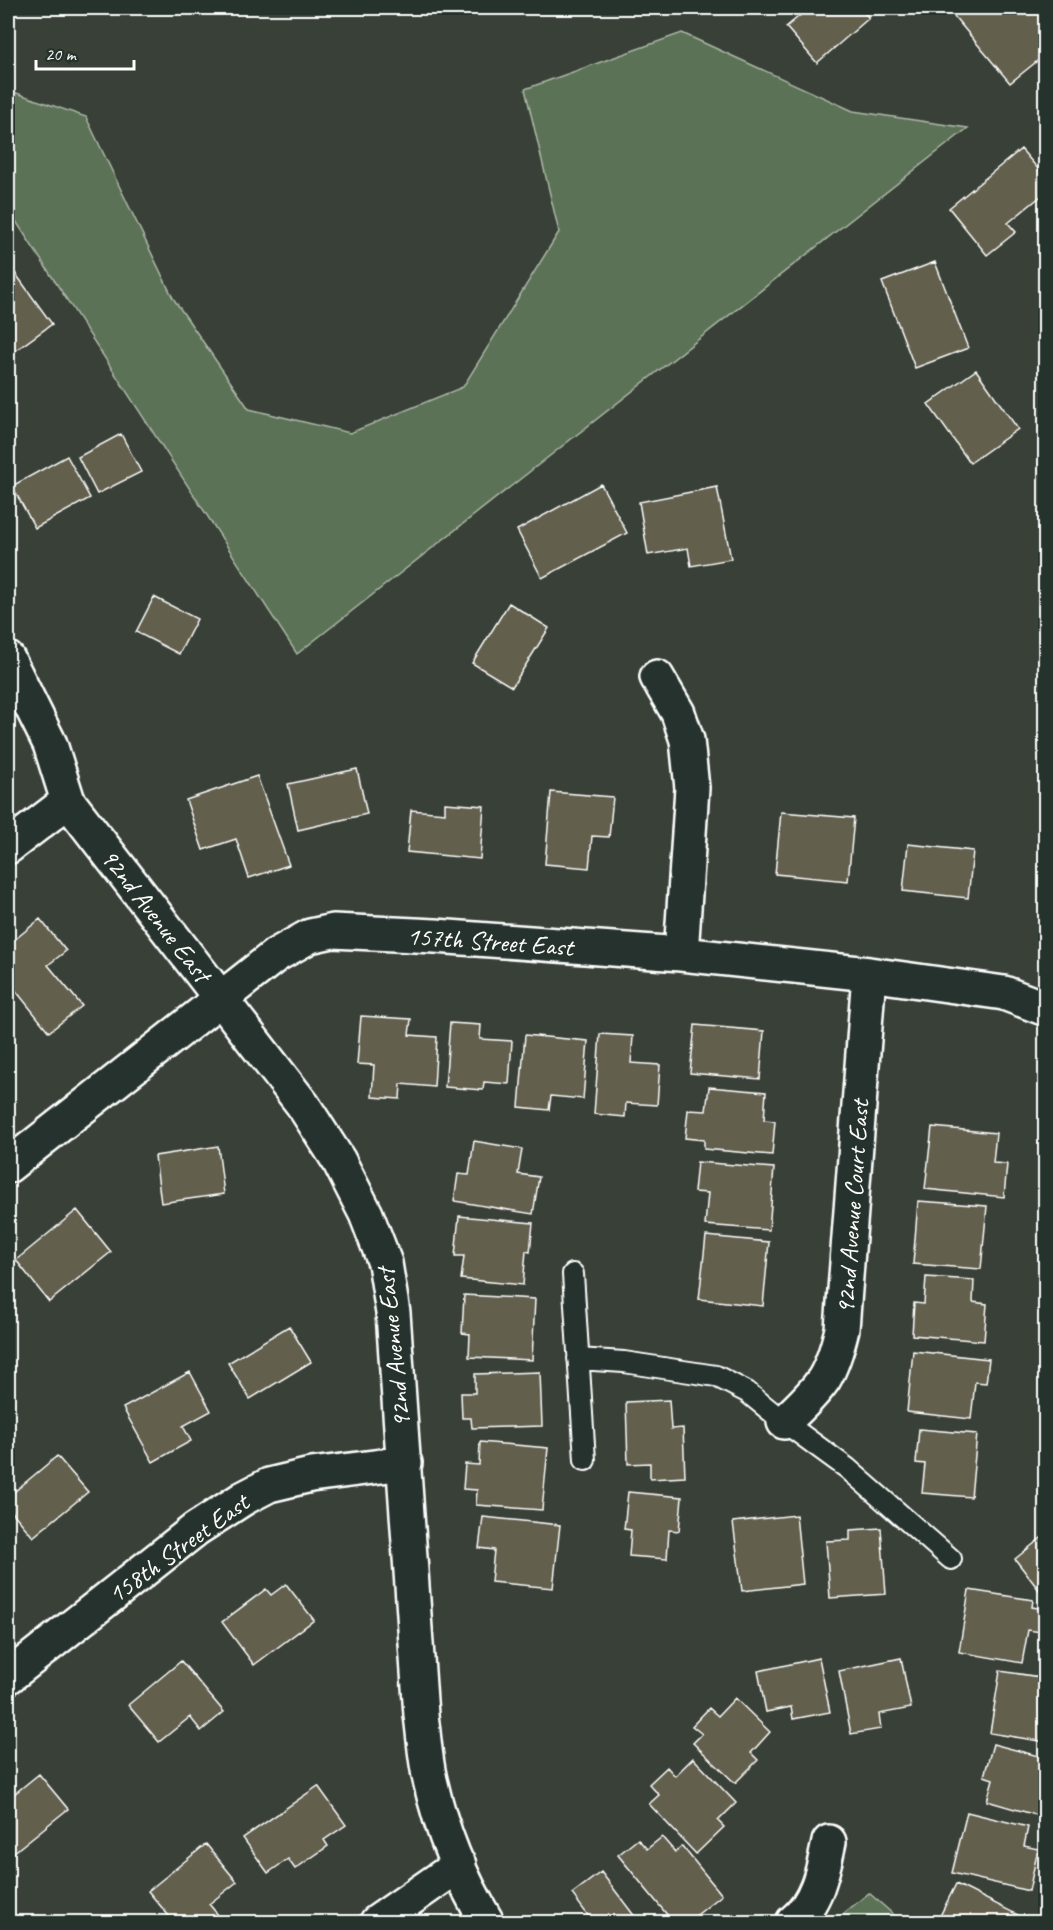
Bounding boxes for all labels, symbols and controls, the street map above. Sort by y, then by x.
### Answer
scale bar [36,33,134,71]
text: 20 m [45,43,78,65]
street label: 92nd Avenue East [93,842,220,991]
street label: 157th Street East [406,919,576,964]
street label: 92nd Avenue Court East [829,1096,877,1315]
street label: 92nd Avenue East [368,1263,418,1429]
street label: 158th Street East [101,1485,257,1611]

